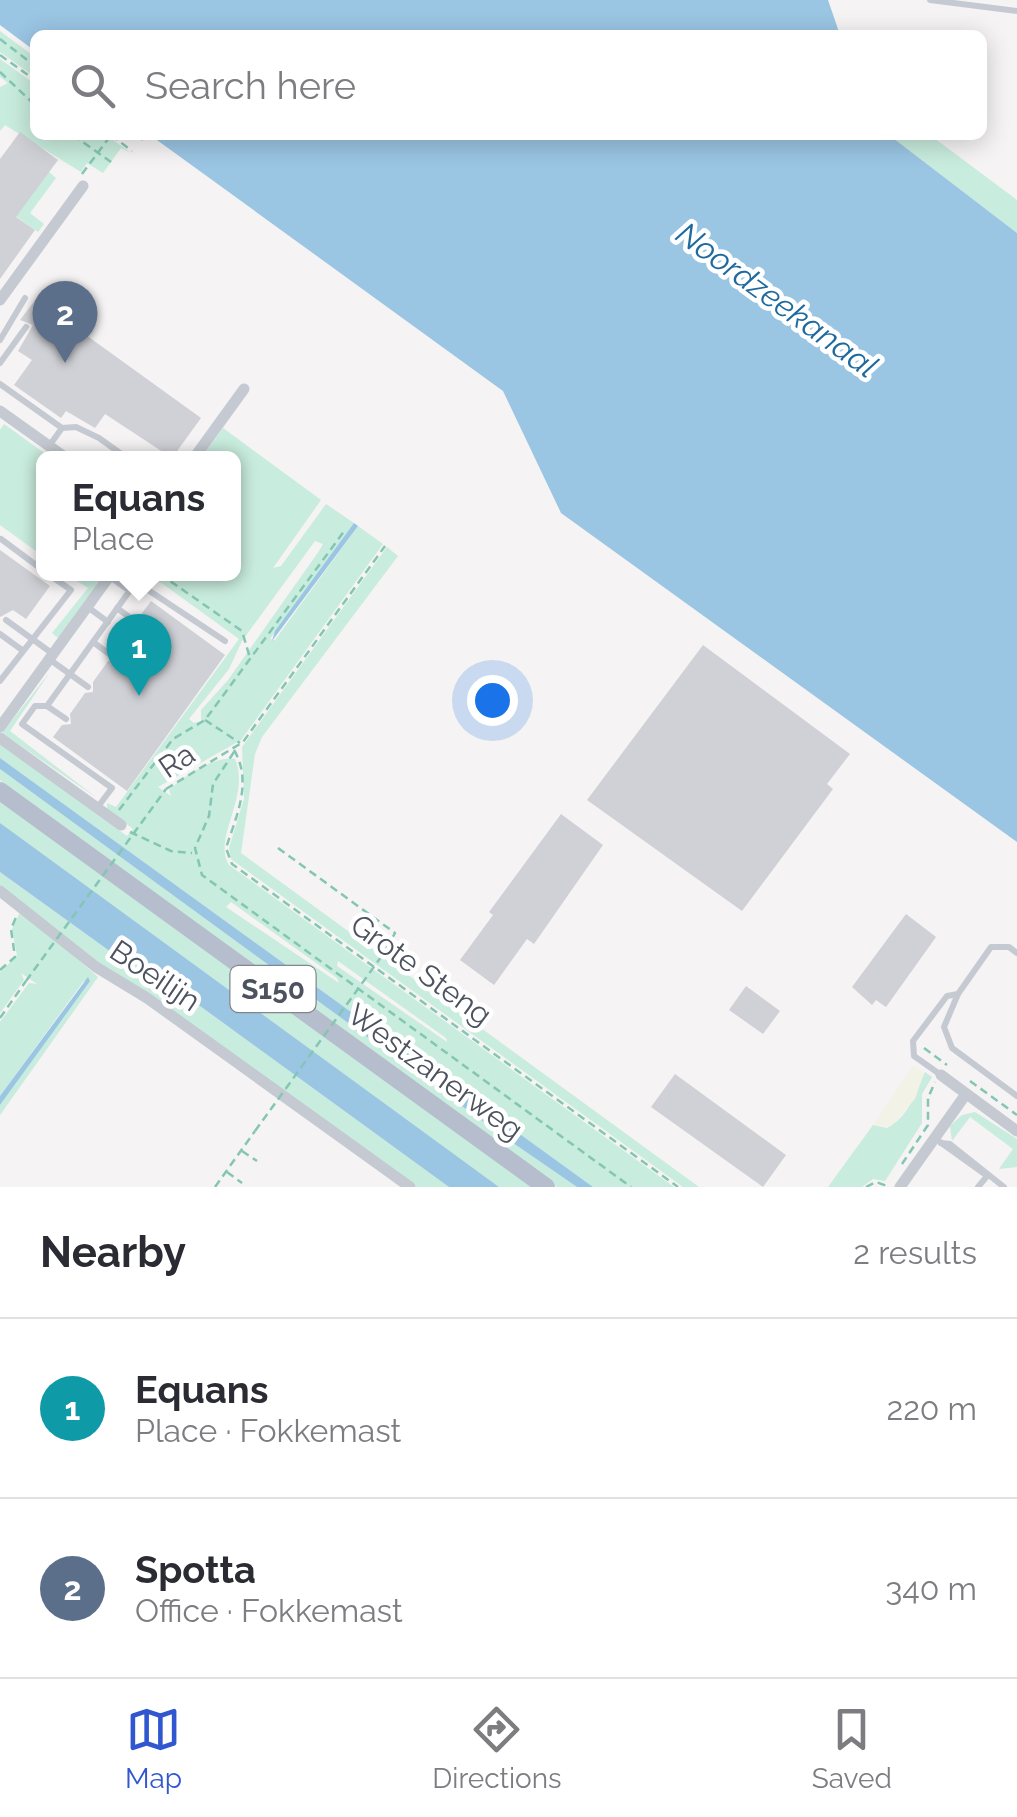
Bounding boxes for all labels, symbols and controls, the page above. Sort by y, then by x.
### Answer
search box [30,30,987,140]
icon: search [65,58,120,113]
text: Search here [145,63,356,108]
water label: Noordzeekanaal [670,214,885,385]
pin: 2 [32,280,98,363]
popup [36,451,241,581]
text: Equans [72,475,205,520]
text: Place [72,520,154,557]
pin: 1 [106,614,172,696]
your location [467,675,518,726]
street label: Ra [152,736,201,785]
street label: Grote Steng [344,907,499,1032]
street label: Boeilijn [104,933,207,1018]
road number: S150 [230,966,316,1012]
street label: Westzanerweg [341,996,530,1147]
text: Nearby [40,1228,186,1277]
text: 2 results [853,1234,977,1271]
text: Equans [135,1367,269,1412]
text: 1 [65,1390,80,1427]
text: 220 m [887,1390,977,1427]
text: Place · Fokkemast [135,1412,401,1449]
text: Spotta [135,1547,256,1592]
text: 2 [63,1570,82,1607]
text: 340 m [885,1570,977,1607]
text: Office · Fokkemast [135,1592,403,1629]
tab: Map [125,1702,182,1795]
tab: Directions [432,1702,562,1795]
tab: Saved [812,1702,892,1795]

